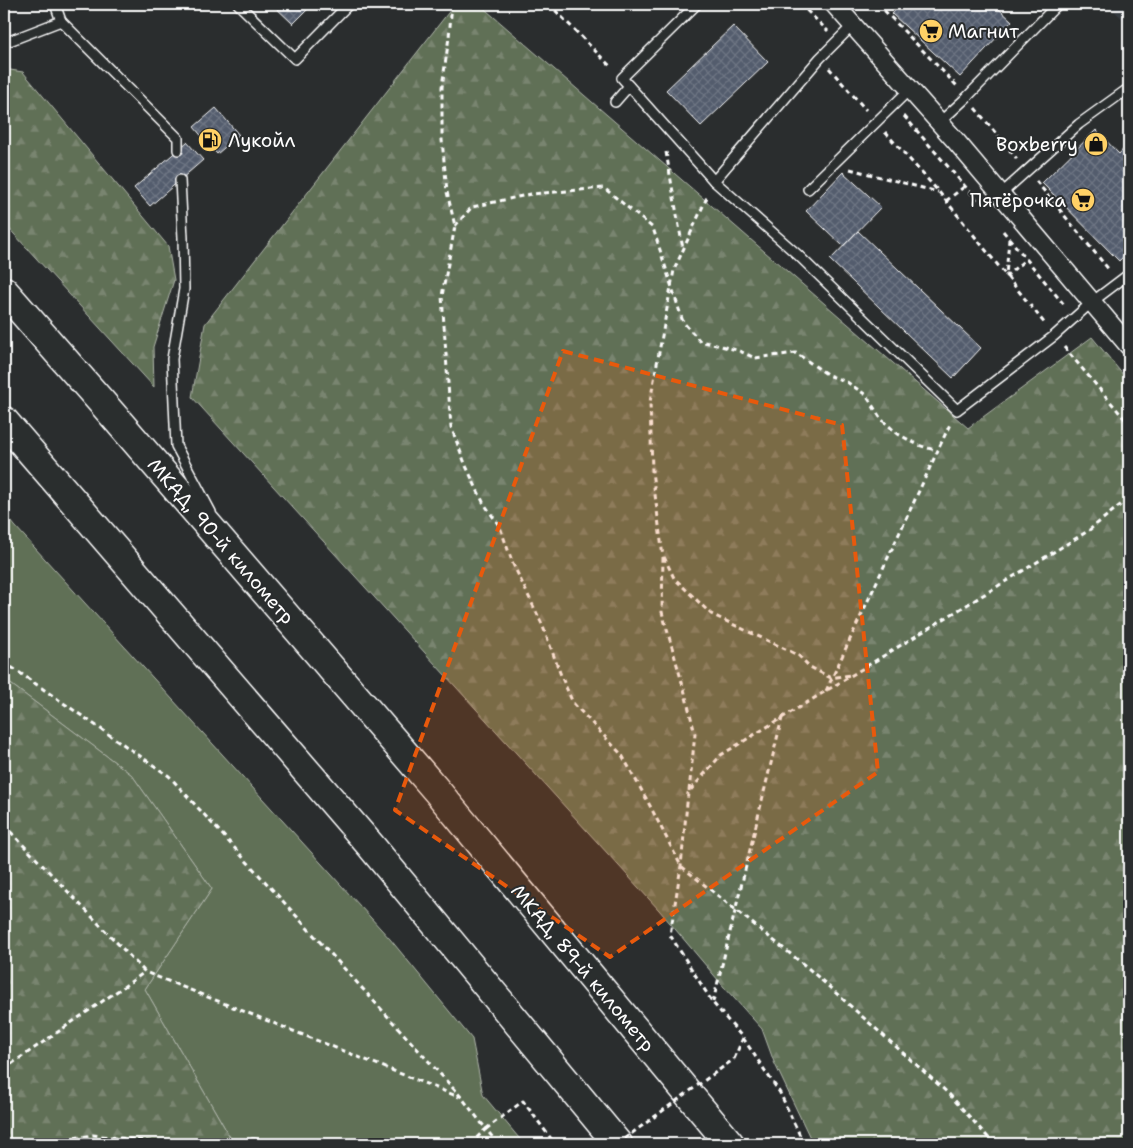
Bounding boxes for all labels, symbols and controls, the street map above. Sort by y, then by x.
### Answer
supermarket icon: Магнит [918,18,944,44]
place label: Магнит [948,19,1019,44]
fuel station icon: Лукойл [197,127,223,153]
place label: Лукойл [228,128,296,153]
shop icon: Boxberry [1083,131,1109,157]
place label: Boxberry [996,132,1078,157]
supermarket icon: Пятёрочка [1070,187,1096,213]
place label: Пятёрочка [970,188,1066,213]
street label: МКАД, 90-й километр [142,453,300,629]
street label: МКАД, 89-й километр [506,879,660,1057]

